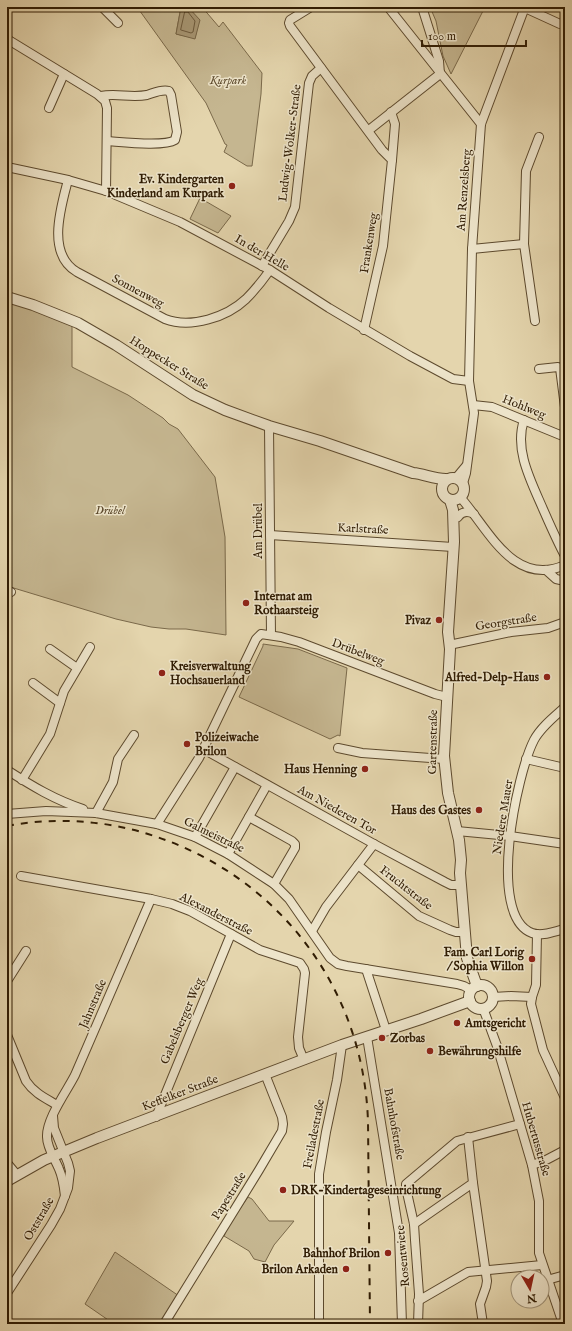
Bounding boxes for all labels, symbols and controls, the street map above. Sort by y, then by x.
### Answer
scale bar [422,22,526,48]
text: 100 m [428,29,456,44]
park label: Kurpark [209,73,246,88]
street label: Ludwig-Wolker-Straße [275,83,305,203]
street label: Am Renzelsberg [454,148,474,233]
place label: Ev. Kindergarten Kinderland am Kurpark [107,172,225,202]
marker: Ev. Kindergarten Kinderland am Kurpark [227,181,237,191]
street label: Frankenweg [357,211,381,274]
street label: In der Helle [232,231,292,275]
street label: Sonnenweg [109,271,167,311]
street label: Hoppecker Straße [126,333,212,394]
street label: Hohlweg [500,391,548,423]
park label: Drübel [95,503,126,518]
street label: Am Drübel [251,503,266,560]
street label: Karlstraße [337,520,389,538]
place label: Internat am Rothaarsteig [254,589,319,619]
marker: Internat am Rothaarsteig [241,598,251,608]
street label: Georgstraße [474,610,538,634]
place label: Pivaz [405,613,431,628]
marker: Pivaz [434,615,444,625]
street label: Drübelweg [330,635,387,669]
place label: Kreisverwaltung Hochsauerland [170,659,251,688]
marker: Kreisverwaltung Hochsauerland [157,668,167,678]
place label: Alfred-Delp-Haus [444,670,540,686]
marker: Alfred-Delp-Haus [542,672,552,682]
street label: Gartenstraße [425,709,441,775]
place label: Polizeiwache Brilon [195,730,259,759]
marker: Polizeiwache Brilon [182,739,192,749]
place label: Haus Henning [284,762,357,778]
marker: Haus Henning [360,764,370,774]
street label: Niedere Mauer [490,778,516,856]
street label: Am Niederen Tor [294,782,380,838]
place label: Haus des Gastes [391,803,472,818]
marker: Haus des Gastes [474,805,484,815]
street label: Galmeistraße [181,814,247,856]
street label: Fruchtstraße [376,863,436,914]
street label: Alexanderstraße [176,889,256,939]
place label: Fam. Carl Lorig / Sophia Willon [444,945,525,975]
marker: Fam. Carl Lorig / Sophia Willon [527,954,537,964]
street label: Gabelsberger Weg [157,975,207,1066]
street label: Jahnstraße [75,977,111,1033]
place label: Amtsgericht [464,1016,527,1032]
marker: Amtsgericht [452,1018,462,1028]
place label: Zorbas [390,1031,426,1046]
marker: Zorbas [377,1033,387,1043]
place label: Bewährungshilfe [438,1044,522,1060]
marker: Bewährungshilfe [425,1046,435,1056]
street label: Keffelker Straße [140,1071,221,1114]
street label: Bahnhofstraße [380,1087,408,1162]
street label: Freiladestraße [300,1097,328,1170]
street label: Hubertusstraße [518,1100,554,1178]
street label: Papestraße [208,1169,251,1223]
place label: DRK-Kindertageseinrichtung [291,1183,442,1199]
marker: DRK-Kindertageseinrichtung [278,1185,288,1195]
street label: Oststraße [21,1194,58,1243]
street label: Rosentwiete [393,1224,413,1287]
place label: Bahnhof Brilon [303,1246,381,1261]
marker: Bahnhof Brilon [383,1248,393,1258]
place label: Brilon Arkaden [261,1262,339,1277]
marker: Brilon Arkaden [341,1264,351,1274]
north arrow [510,1269,550,1309]
text: N [525,1290,538,1306]

